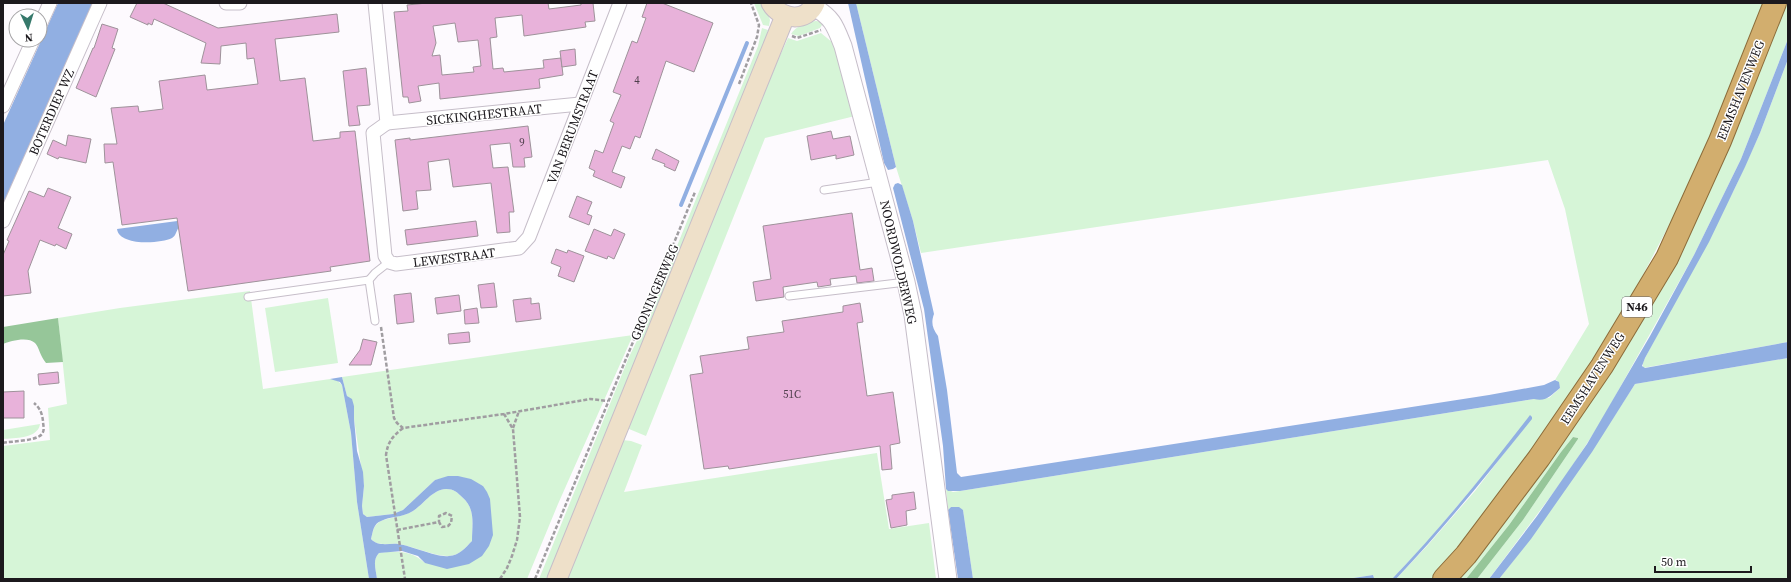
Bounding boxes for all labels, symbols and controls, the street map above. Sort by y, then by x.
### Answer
north arrow [8,8,48,48]
text: N [24,30,33,45]
street label: EEMSHAVENWEG [1713,37,1768,143]
street label: BOTERDIEP WZ [25,66,78,158]
street label: VAN BERUMSTRAAT [543,68,602,186]
house number: 4 [634,73,640,88]
street label: SICKINGHESTRAAT [425,100,543,129]
house number: 9 [519,135,525,150]
street label: NOORDWOLDERWEG [876,199,921,326]
street label: GRONINGERWEG [627,241,682,343]
street label: LEWESTRAAT [412,244,496,271]
road number: N46 [1622,297,1652,317]
street label: EEMSHAVENWEG [1556,329,1629,428]
house number: 51C [783,387,801,402]
scale bar [1655,548,1751,574]
text: 50 m [1661,554,1687,570]

